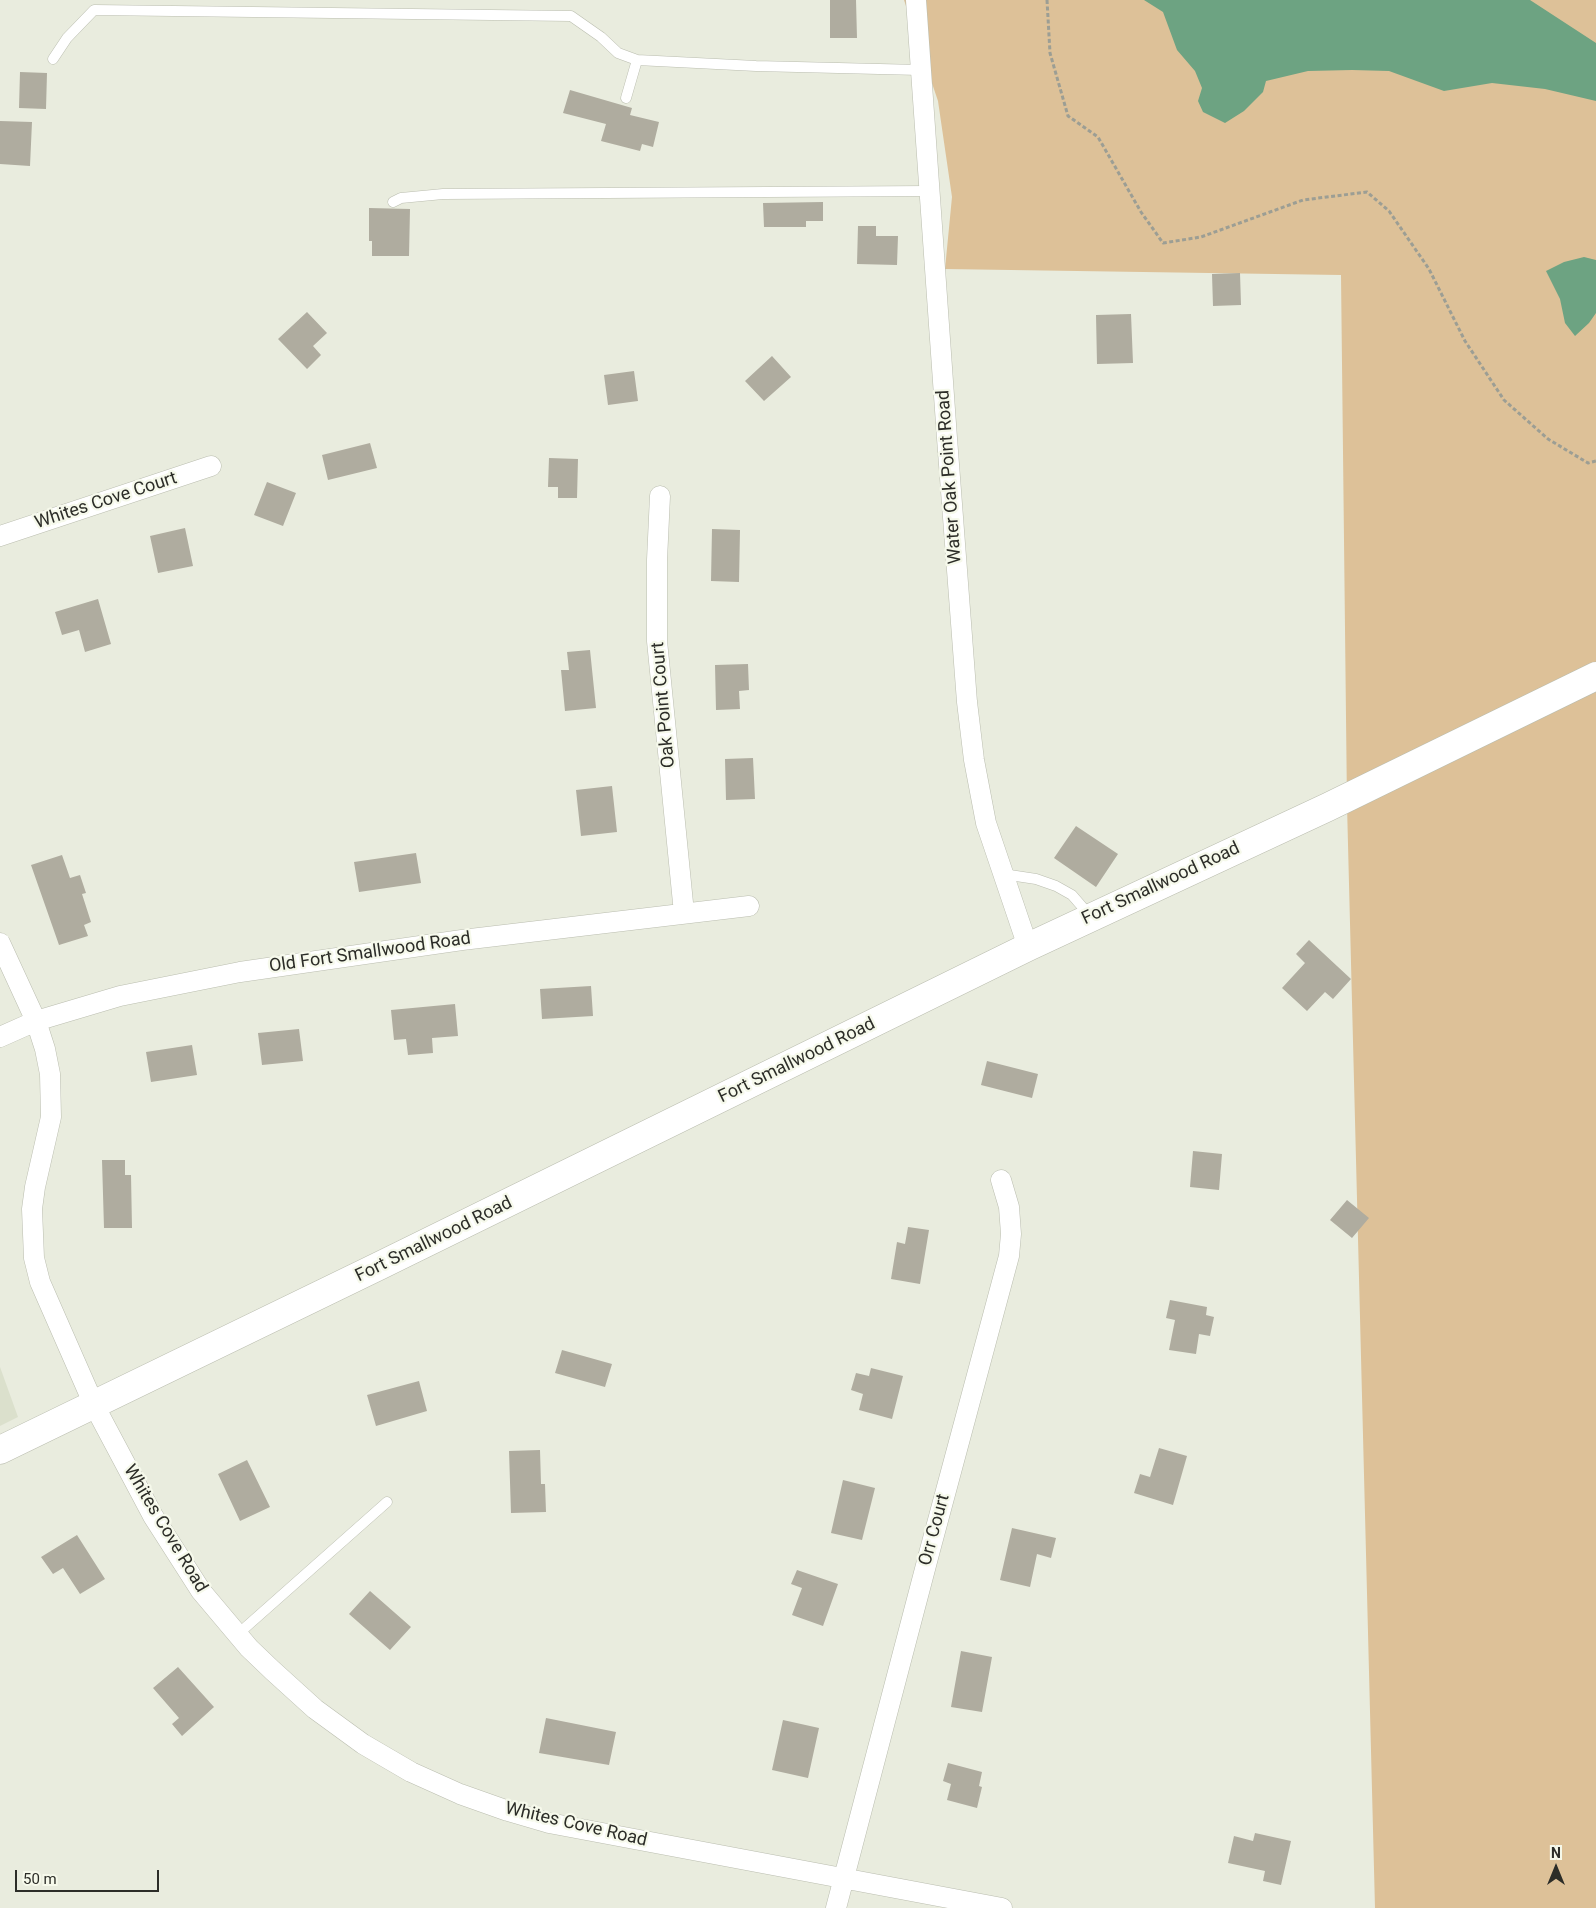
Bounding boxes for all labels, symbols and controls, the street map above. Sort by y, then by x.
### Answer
street label: Water Oak Point Road [933,389,967,565]
street label: Whites Cove Court [32,468,180,534]
street label: Oak Point Court [648,641,680,769]
street label: Fort Smallwood Road [1079,838,1243,930]
street label: Old Fort Smallwood Road [268,928,472,978]
street label: Fort Smallwood Road [715,1014,879,1108]
street label: Fort Smallwood Road [352,1193,516,1287]
street label: Whites Cove Road [118,1461,212,1597]
street label: Orr Court [915,1492,955,1568]
street label: Whites Cove Road [503,1798,649,1852]
north arrow [1531,1843,1581,1893]
text: N [1551,1845,1561,1861]
scale bar [18,1860,161,1892]
text: 50 m [23,1870,57,1888]

